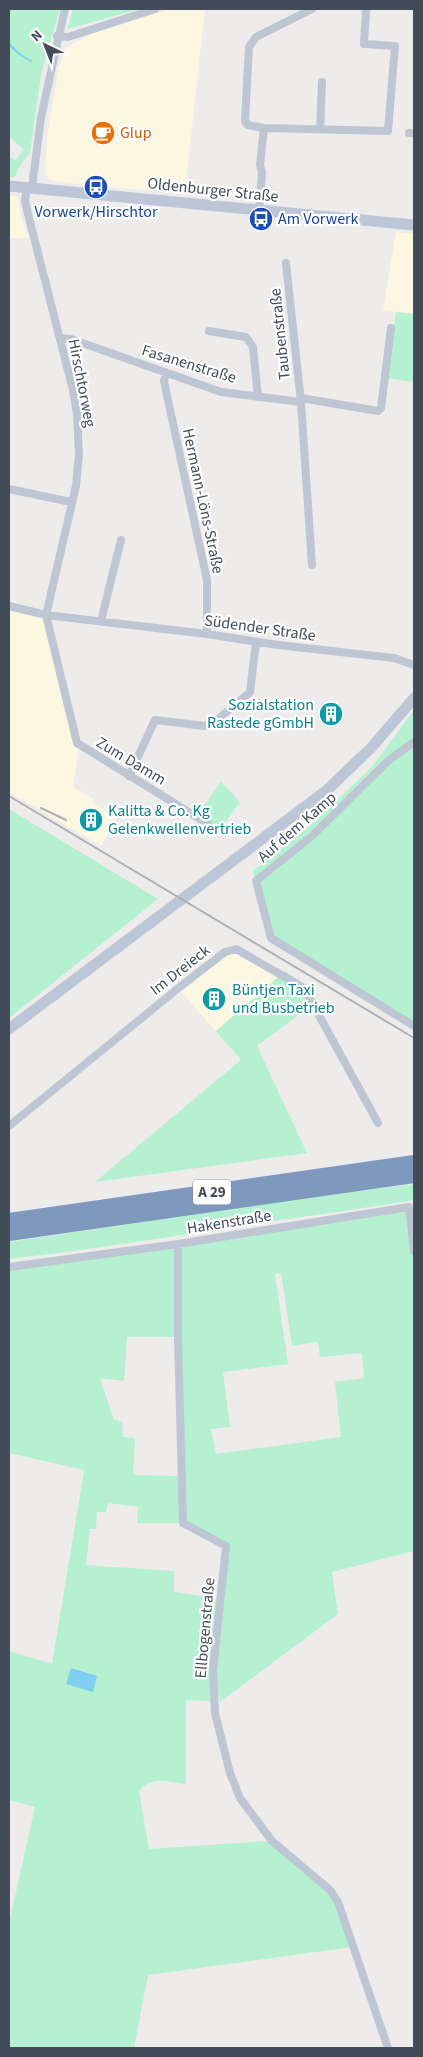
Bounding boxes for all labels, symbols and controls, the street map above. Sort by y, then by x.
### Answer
north arrow [20,20,70,70]
text: N [27,26,47,47]
cafe icon: Glup [90,120,116,146]
place label: Glup [120,122,152,144]
street label: Oldenburger Straße [146,172,280,208]
bus stop icon: Vorwerk/Hirschtor [83,174,109,200]
place label: Vorwerk/Hirschtor [35,201,158,223]
bus stop icon: Am Vorwerk [248,206,274,232]
place label: Am Vorwerk [278,208,359,230]
street label: Taubenstraße [264,287,296,381]
street label: Hirschtorweg [63,337,101,429]
street label: Fasanenstraße [139,339,239,389]
street label: Hermann-Löns-Straße [177,426,229,576]
street label: Südender Straße [203,609,317,647]
place label: Sozialstation Rastede gGmbH [207,694,314,734]
building icon: Sozialstation Rastede gGmbH [318,701,344,727]
street label: Zum Damm [92,732,170,790]
street label: Auf dem Kamp [253,787,341,867]
place label: Kalitta & Co. Kg Gelenkwellenvertrieb [108,800,251,840]
building icon: Kalitta & Co. Kg Gelenkwellenvertrieb [78,807,104,833]
street label: Im Dreieck [145,939,215,1001]
place label: Büntjen Taxi und Busbetrieb [232,979,335,1019]
building icon: Büntjen Taxi und Busbetrieb [201,986,227,1012]
road number: A 29 [193,1180,231,1204]
street label: Hakenstraße [185,1204,273,1240]
street label: Ellbogenstraße [190,1577,220,1679]

